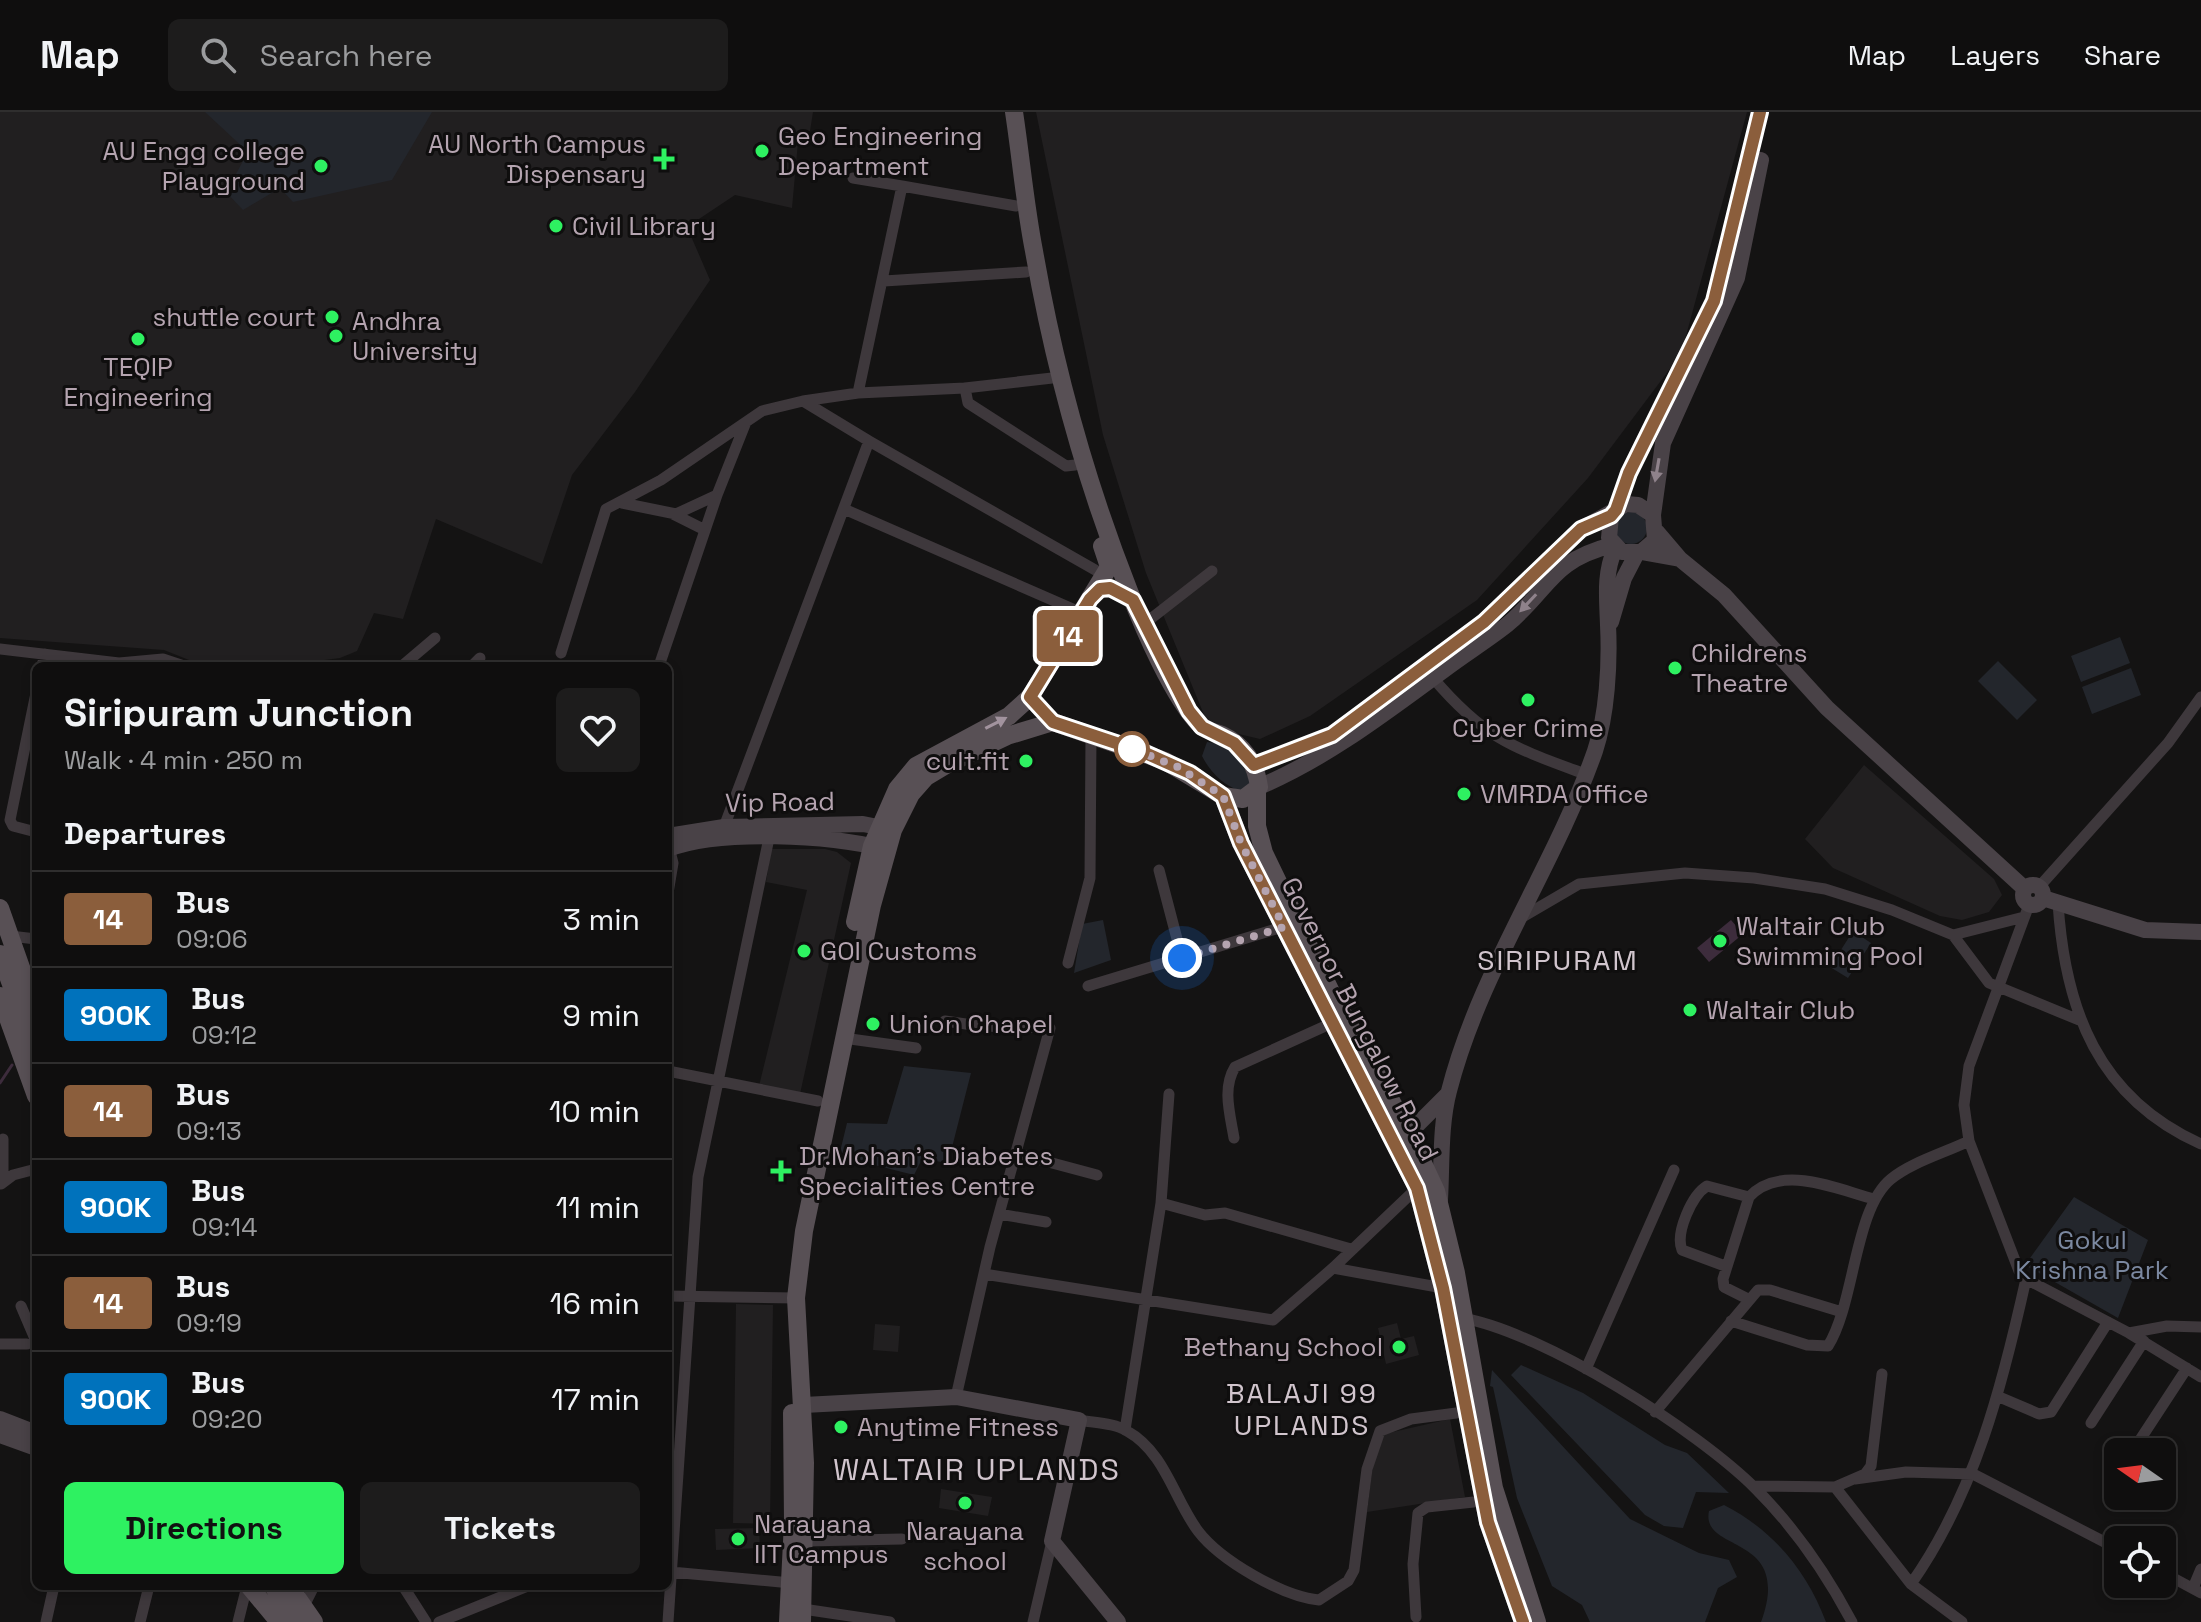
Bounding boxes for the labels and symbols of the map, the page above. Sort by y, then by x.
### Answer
place label: Geo Engineering Department [778,119,982,183]
place label: AU North Campus Dispensary [428,127,646,191]
place label: AU Engg college Playground [103,134,305,198]
marker: Geo Engineering Department [753,142,771,160]
marker: AU North Campus Dispensary [653,148,675,170]
marker: AU Engg college Playground [312,157,330,175]
place label: Civil Library [572,209,716,243]
marker: Civil Library [547,217,565,235]
place label: shuttle court [153,300,316,334]
place label: Andhra University [352,304,478,368]
marker: shuttle court [323,308,341,326]
marker: Andhra University [327,327,345,345]
marker: TEQIP Engineering [129,330,147,348]
place label: TEQIP Engineering [63,350,213,414]
one-way arrow [1651,458,1663,483]
one-way arrow [1519,593,1537,612]
line badge: 14 [1032,610,1104,662]
place label: Childrens Theatre [1691,636,1807,700]
marker: Childrens Theatre [1666,659,1684,677]
marker: Cyber Crime [1519,691,1537,709]
place label: Cyber Crime [1452,711,1604,745]
one-way arrow [984,716,1007,729]
unlabelled marker [1115,732,1149,766]
place label: cult.fit [926,744,1010,778]
marker: cult.fit [1017,752,1035,770]
place label: VMRDA Office [1480,777,1649,811]
street label: Vip Road [725,784,835,820]
marker: VMRDA Office [1455,785,1473,803]
street label: Governor Bungalow Road [1274,871,1446,1167]
place label: Waltair Club Swimming Pool [1736,909,1923,973]
marker: Waltair Club Swimming Pool [1711,932,1729,950]
place label: GOI Customs [820,934,977,968]
your location [1162,938,1202,978]
marker: GOI Customs [795,942,813,960]
district label: SIRIPURAM [1477,942,1639,978]
place label: Waltair Club [1706,993,1855,1027]
marker: Waltair Club [1681,1001,1699,1019]
place label: Union Chapel [889,1007,1053,1041]
marker: Union Chapel [864,1015,882,1033]
place label: Dr.Mohan's Diabetes Specialities Centre [799,1139,1053,1203]
marker: Dr.Mohan's Diabetes Specialities Centre [770,1160,792,1182]
park label: Gokul Krishna Park [2015,1223,2169,1287]
place label: Bethany School [1184,1330,1383,1364]
marker: Bethany School [1390,1338,1408,1356]
district label: BALAJI 99 UPLANDS [1226,1375,1378,1443]
place label: Anytime Fitness [857,1410,1059,1444]
marker: Anytime Fitness [832,1418,850,1436]
north arrow [2104,1438,2176,1510]
district label: WALTAIR UPLANDS [833,1450,1121,1489]
marker: Narayana school [956,1494,974,1512]
place label: Narayana IIT Campus [754,1507,888,1571]
place label: Narayana school [906,1514,1024,1578]
marker: Narayana IIT Campus [729,1530,747,1548]

